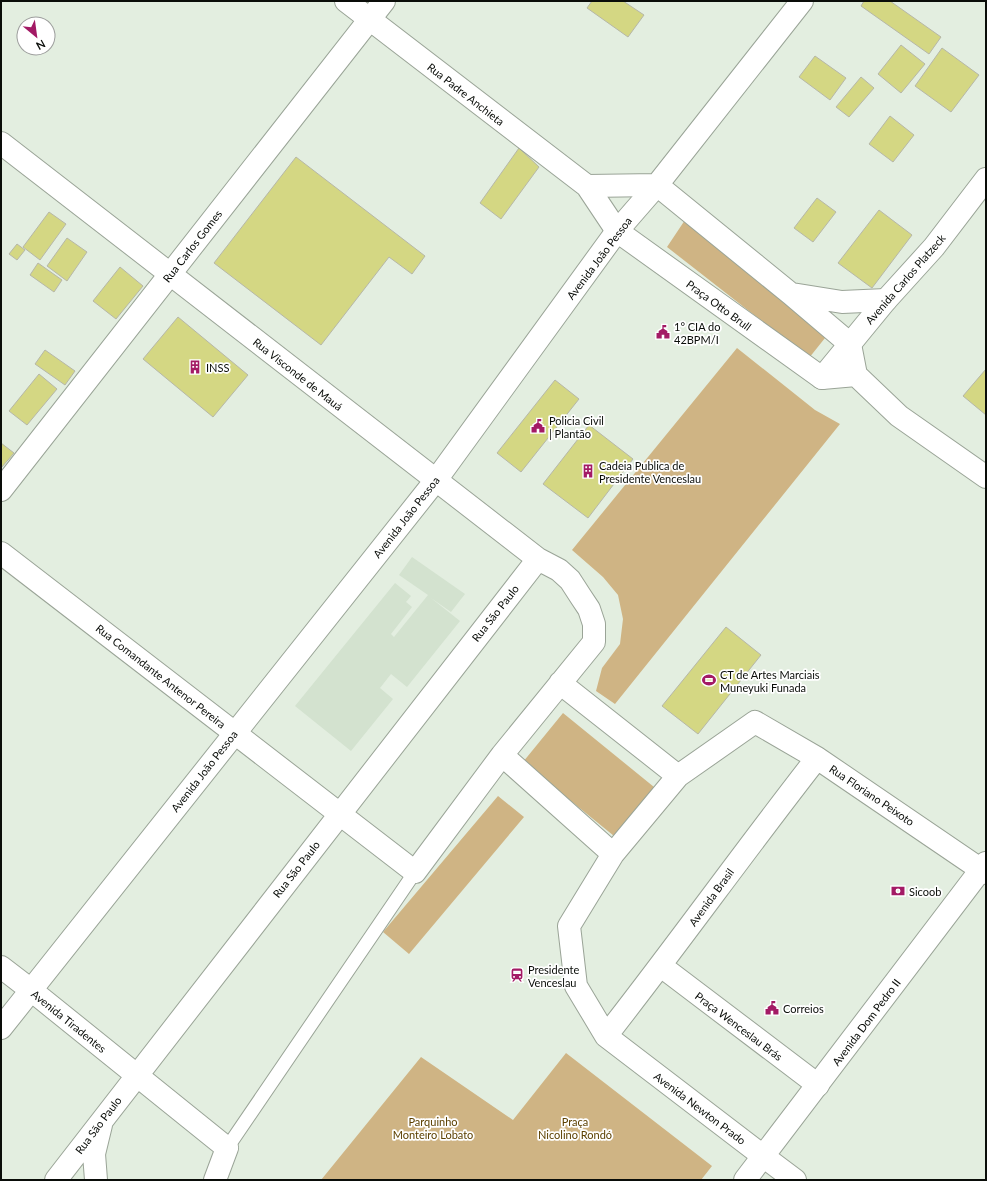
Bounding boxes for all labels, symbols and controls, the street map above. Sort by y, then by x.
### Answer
north arrow [16,16,56,56]
text: N [34,37,48,53]
street label: Rua Padre Anchieta [425,60,507,128]
street label: Rua Carlos Gomes [160,207,224,285]
street label: Avenida João Pessoa [564,214,634,302]
street label: Avenida Carlos Platzeck [862,231,948,327]
street label: Praça Otto Brull [684,277,754,333]
place label: 1° CIA do 42BPM/I [674,320,720,346]
public building icon: 1° CIA do 42BPM/I [655,324,671,340]
street label: Rua Visconde de Mauá [251,335,345,413]
building icon: INSS [187,359,203,375]
place label: INSS [206,361,229,374]
place label: Policia Civil | Plantão [549,414,604,440]
public building icon: Policia Civil | Plantão [530,418,546,434]
place label: Cadeia Publica de Presidente Venceslau [599,459,701,485]
building icon: Cadeia Publica de Presidente Venceslau [580,463,596,479]
street label: Avenida João Pessoa [370,474,442,560]
street label: Rua São Paulo [469,582,521,644]
street label: Rua Comandante Antenor Pereira [94,621,228,731]
place label: CT de Artes Marciais Muneyuki Funada [720,668,820,694]
sports icon: CT de Artes Marciais Muneyuki Funada [701,672,717,688]
street label: Avenida João Pessoa [168,728,240,814]
street label: Rua Floriano Peixoto [827,762,917,828]
street label: Rua São Paulo [270,838,322,900]
street label: Avenida Brasil [686,866,736,928]
bank icon: Sicoob [890,883,906,899]
place label: Sicoob [909,885,941,898]
place label: Presidente Venceslau [528,963,579,989]
station icon: Presidente Venceslau [509,967,525,983]
street label: Avenida Dom Pedro II [829,976,903,1068]
street label: Avenida Tiradentes [29,987,109,1055]
street label: Praça Wenceslau Brás [693,989,785,1063]
public building icon: Correios [764,1000,780,1016]
place label: Correios [783,1002,824,1015]
street label: Avenida Newton Prado [652,1069,748,1147]
street label: Rua São Paulo [72,1094,124,1156]
park label: Parquinho Monteiro Lobato [393,1115,473,1141]
park label: Praça Nicolino Rondó [538,1115,612,1141]

